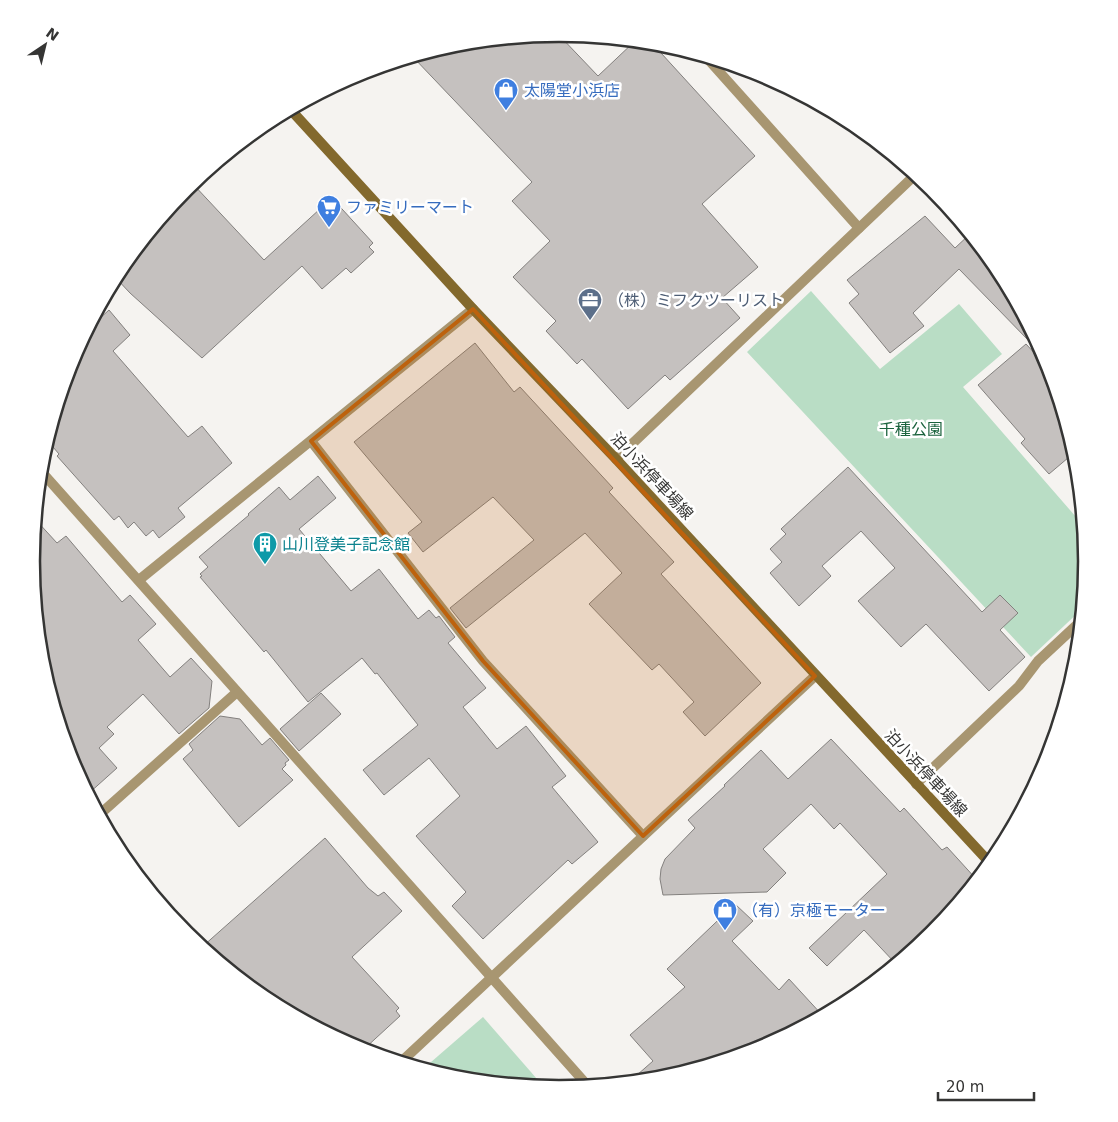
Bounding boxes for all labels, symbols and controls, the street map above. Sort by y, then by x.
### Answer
north arrow [20,20,70,70]
text: N [43,24,62,44]
shop icon: 太陽堂小浜店 [493,77,519,111]
place label: 太陽堂小浜店 [524,81,620,100]
supermarket icon: ファミリーマート [316,194,342,228]
place label: ファミリーマート [346,198,474,217]
office icon: （株）ミフクツーリスト [577,287,603,321]
place label: （株）ミフクツーリスト [608,291,784,310]
park label: 千種公園 [879,420,943,439]
street label: 泊小浜停車場線 [607,429,697,523]
building icon: 山川登美子記念館 [252,531,278,565]
place label: 山川登美子記念館 [282,535,410,554]
street label: 泊小浜停車場線 [881,726,971,820]
shop icon: （有）京極モーター [712,897,738,931]
place label: （有）京極モーター [742,901,886,920]
scale bar [938,1070,1034,1102]
text: 20 m [946,1078,984,1096]

